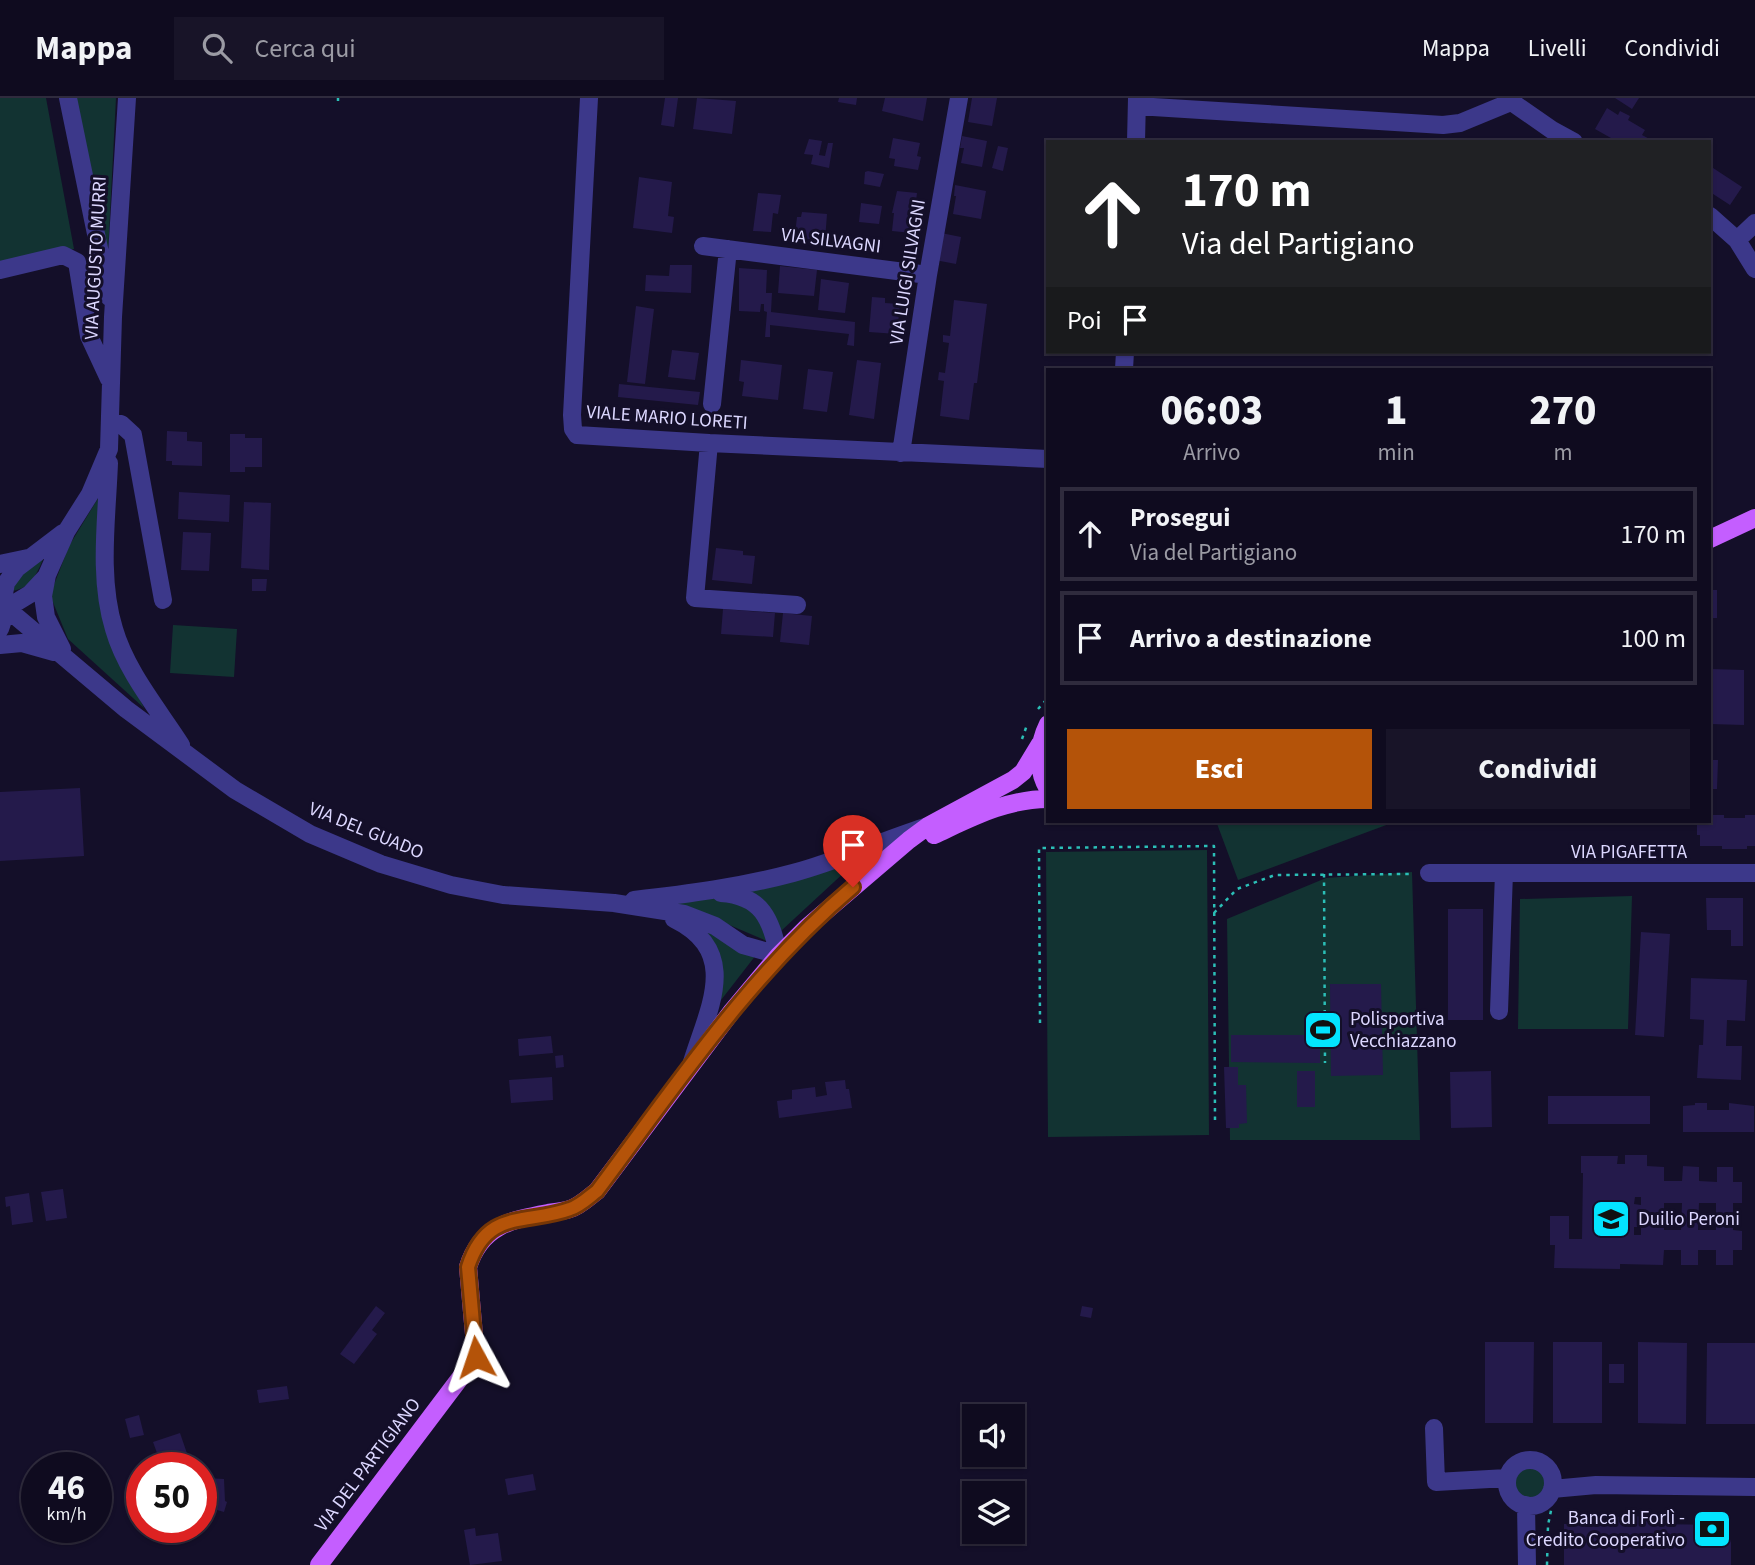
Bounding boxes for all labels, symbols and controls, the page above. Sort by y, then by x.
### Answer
search box [174,17,664,80]
text: Mappa [35,25,132,72]
icon: search [198,29,236,67]
text: Cerca qui [254,30,356,67]
text: Mappa [1422,31,1490,66]
text: Livelli [1528,31,1587,66]
text: Condividi [1625,31,1720,66]
text: 170 m [1182,156,1311,226]
icon: ahead [1067,168,1158,259]
street label: VIA AUGUSTO MURRI [78,176,114,340]
street label: VIA LUIGI SILVAGNI [883,197,933,347]
street label: VIA SILVAGNI [779,221,883,261]
text: Via del Partigiano [1182,221,1415,267]
icon: arrive [1116,301,1154,339]
text: Poi [1067,302,1102,339]
text: 06:03 [1160,381,1263,441]
text: 1 [1385,381,1407,441]
text: 270 [1529,381,1597,441]
street label: VIALE MARIO LORETI [585,399,749,437]
text: Arrivo [1183,436,1240,469]
text: min [1378,436,1415,469]
text: m [1553,436,1572,469]
text: Prosegui [1130,499,1230,536]
icon: ahead [1071,515,1109,553]
text: 170 m [1620,516,1686,553]
text: Via del Partigiano [1130,536,1297,569]
icon: arrive [1071,619,1109,657]
text: Arrivo a destinazione [1130,620,1372,657]
text: 100 m [1620,620,1686,657]
button: Esci [1067,729,1372,809]
button: Condividi [1386,729,1690,809]
street label: VIA DEL GUADO [304,796,428,866]
pin [823,815,883,887]
icon: arrive [834,826,872,864]
street label: VIA PIGAFETTA [1571,839,1688,866]
place label: Polisportiva Vecchiazzano [1350,1006,1456,1055]
sports icon: Polisportiva Vecchiazzano [1302,1009,1344,1051]
school or university icon: Duilio Peroni [1590,1198,1632,1240]
place label: Duilio Peroni [1638,1206,1740,1233]
position arrow [439,1320,513,1394]
street label: VIA DEL PARTIGIANO [309,1392,427,1538]
map controls [962,1404,1025,1544]
button: sound [962,1404,1025,1467]
speed limit sign: 50 [126,1452,217,1543]
text: 46 [48,1463,85,1513]
button: layers [962,1481,1025,1544]
text: km/h [47,1502,86,1527]
place label: Banca di Forlì - Credito Cooperativo [1526,1505,1685,1554]
bank icon: Banca di Forlì - Credito Cooperativo [1691,1508,1733,1550]

